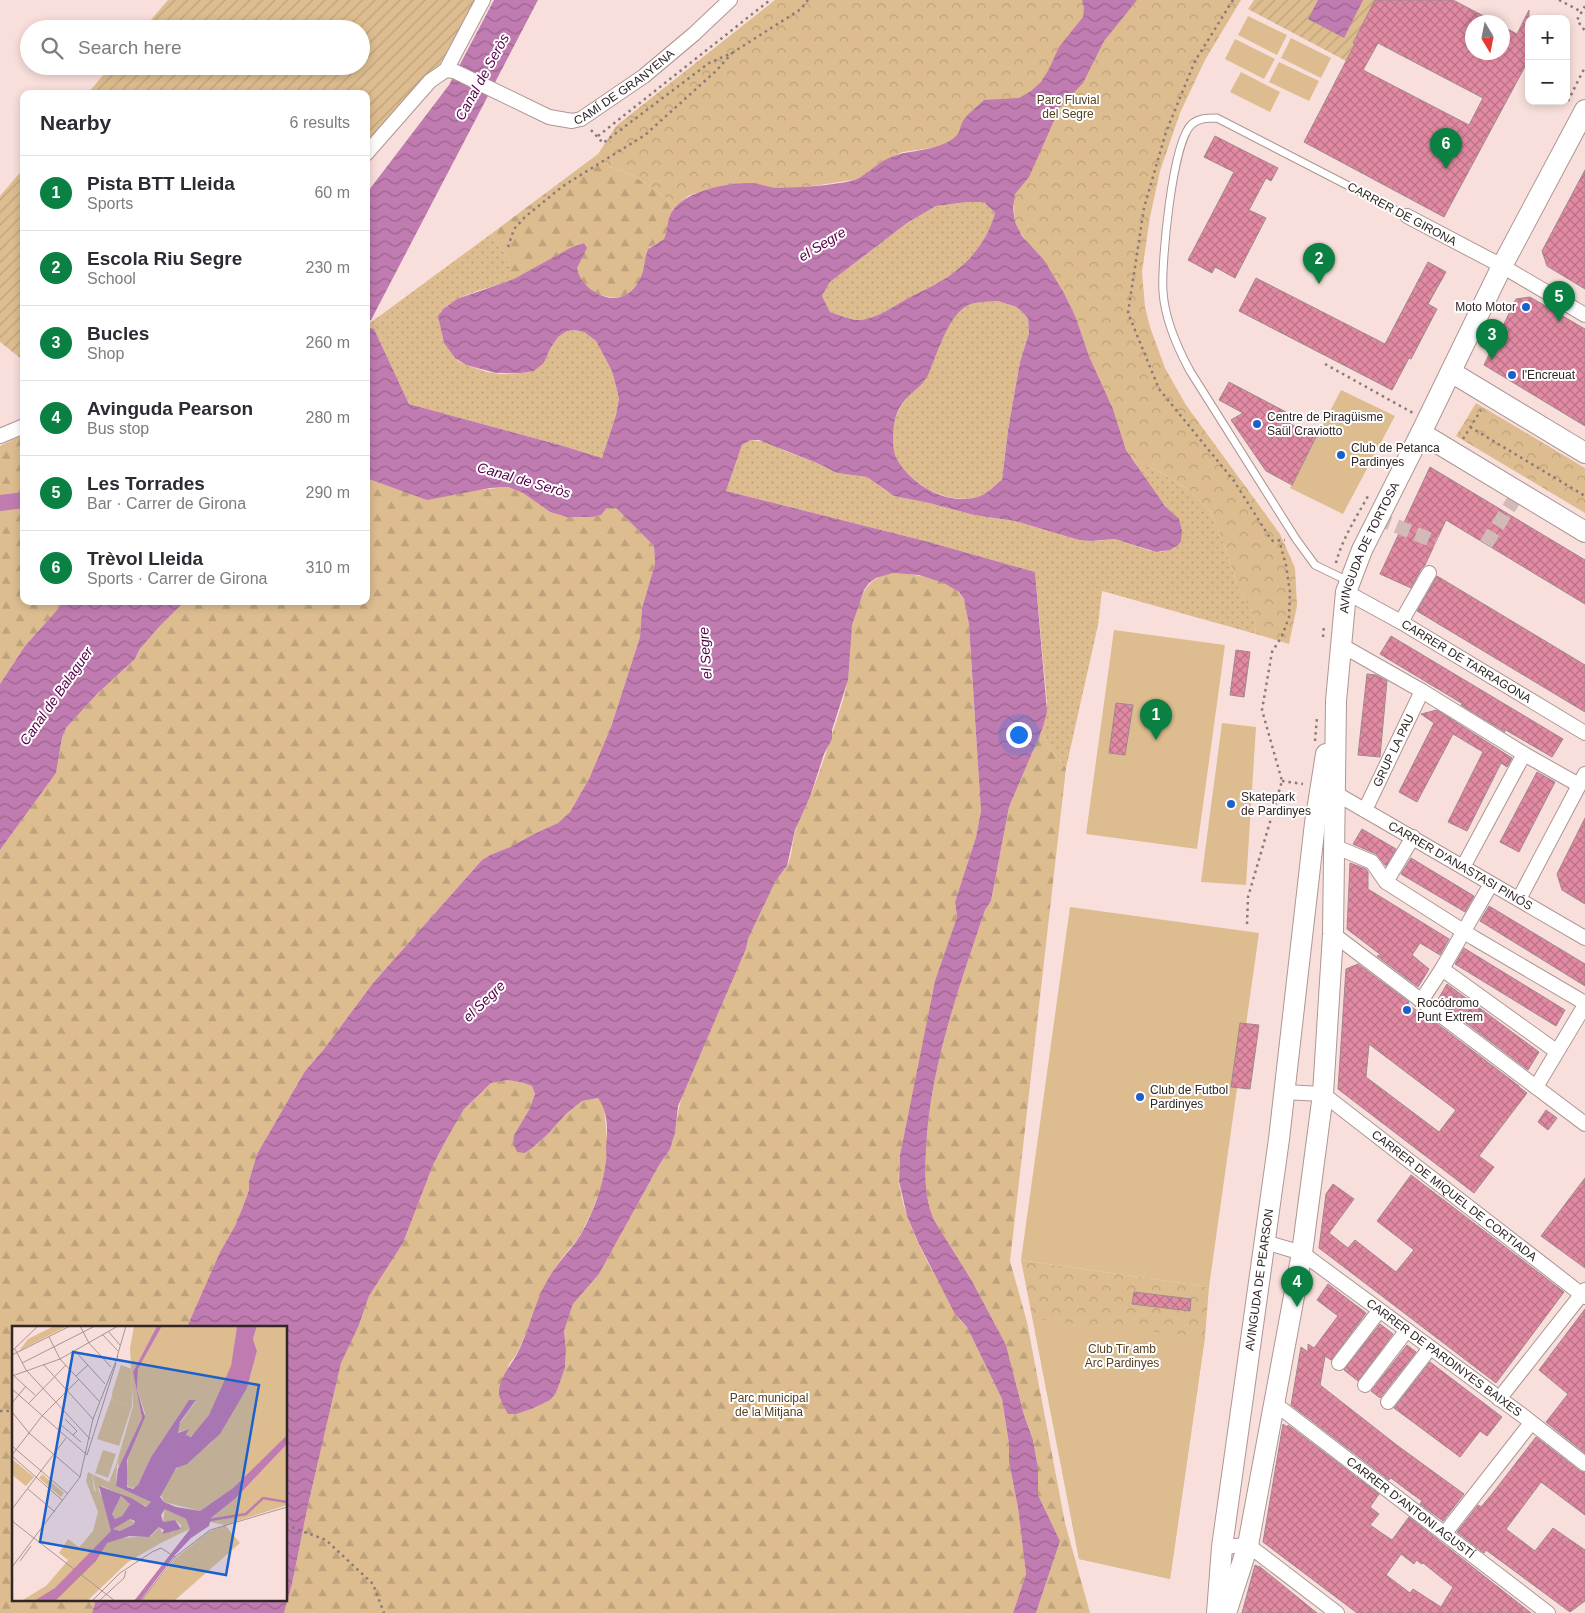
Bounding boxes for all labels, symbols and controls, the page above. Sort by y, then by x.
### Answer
north arrow [1465,15,1510,60]
map controls [1525,15,1570,105]
button: + [1525,15,1570,60]
search box [20,20,370,75]
water label: Canal de Seròs [452,31,512,123]
icon: search [38,34,66,62]
text: Search here [78,37,182,58]
street label: CAMÍ DE GRANYENA [573,47,677,127]
button: − [1525,60,1570,105]
park label: Parc Fluvial del Segre [1037,93,1099,121]
text: Nearby [40,111,111,134]
text: 6 results [290,114,350,131]
pin: 6 [1430,128,1462,169]
text: Pista BTT Lleida [87,173,235,194]
street label: CARRER DE GIRONA [1345,179,1459,249]
text: 1 [52,184,60,201]
text: 60 m [314,184,350,201]
text: Sports [87,195,133,212]
water label: el Segre [796,224,849,264]
pin: 2 [1303,243,1335,284]
text: Escola Riu Segre [87,248,242,269]
text: 2 [52,259,60,276]
text: 230 m [306,259,350,276]
text: School [87,270,136,287]
pin: 5 [1543,281,1575,322]
place label: Moto Motor [1455,300,1516,314]
marker: Moto Motor [1520,301,1532,313]
pin: 3 [1476,319,1508,360]
text: Bucles [87,323,149,344]
text: 3 [52,334,60,351]
text: 260 m [306,334,350,351]
text: Shop [87,345,124,362]
place label: l'Encreuat [1522,368,1576,382]
marker: l'Encreuat [1506,369,1518,381]
text: Avinguda Pearson [87,398,253,419]
text: 4 [52,409,60,426]
text: 280 m [306,409,350,426]
place label: Centre de Piragüisme Saül Craviotto [1267,410,1383,438]
marker: Centre de Piragüisme Saül Craviotto [1251,418,1263,430]
text: Bus stop [87,420,149,437]
place label: Club de Petanca Pardinyes [1351,441,1440,469]
marker: Club de Petanca Pardinyes [1335,449,1347,461]
water label: Canal de Seròs [475,459,573,501]
text: Les Torrades [87,473,205,494]
street label: AVINGUDA DE TORTOSA [1337,480,1402,614]
text: 5 [52,484,60,501]
text: 290 m [306,484,350,501]
text: Bar · Carrer de Girona [87,495,246,512]
text: Trèvol Lleida [87,548,203,569]
text: 6 [52,559,60,576]
text: 310 m [306,559,350,576]
text: Sports · Carrer de Girona [87,570,268,587]
street label: CARRER DE TARRAGONA [1399,617,1534,706]
water label: el Segre [695,626,715,680]
water label: Canal de Balaguer [16,643,97,748]
pin: 1 [1140,699,1172,740]
street label: GRUP LA PAU [1370,712,1417,789]
your location [1006,722,1032,748]
place label: Skatepark de Pardinyes [1241,790,1311,818]
marker: Skatepark de Pardinyes [1225,798,1237,810]
street label: CARRER D'ANASTASI PINÓS [1386,818,1535,913]
water label: el Segre [460,977,508,1025]
place label: Rocódromo Punt Extrem [1417,996,1483,1024]
marker: Rocódromo Punt Extrem [1401,1004,1413,1016]
place label: Club de Futbol Pardinyes [1150,1083,1228,1111]
marker: Club de Futbol Pardinyes [1134,1091,1146,1103]
street label: CARRER DE MIQUEL DE CORTIADA [1369,1127,1539,1264]
street label: AVINGUDA DE PEARSON [1242,1208,1276,1352]
pin: 4 [1281,1266,1313,1307]
street label: CARRER DE PARDINYES BAIXES [1364,1296,1524,1419]
inset map [12,1326,288,1600]
park label: Club Tir amb Arc Pardinyes [1085,1342,1159,1370]
park label: Parc municipal de la Mitjana [730,1391,808,1419]
street label: CARRER D'ANTONI AGUSTÍ [1344,1454,1478,1562]

